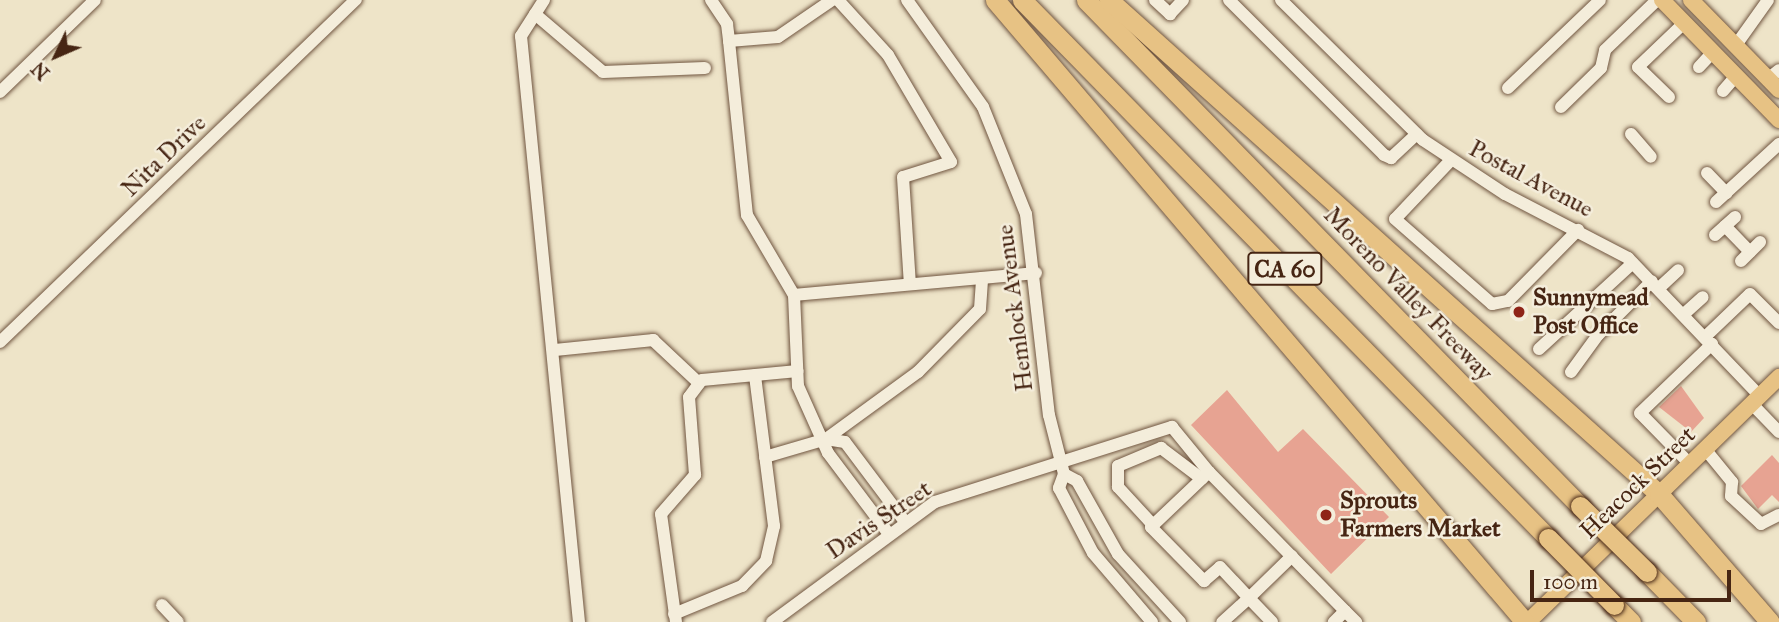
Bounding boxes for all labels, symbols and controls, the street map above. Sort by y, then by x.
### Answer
north arrow [21,21,91,91]
text: N [27,57,54,85]
street label: Nita Drive [116,109,212,203]
street label: Postal Avenue [1464,134,1598,224]
street label: Moreno Valley Freeway [1318,201,1498,387]
street label: Hemlock Avenue [990,223,1040,393]
road number: CA 60 [1246,250,1324,288]
place label: Sunnymead Post Office [1533,284,1649,340]
marker: Sunnymead Post Office [1511,304,1527,320]
street label: Heacock Street [1574,421,1702,545]
street label: Davis Street [821,474,937,566]
place label: Sprouts Farmers Market [1340,487,1500,543]
marker: Sprouts Farmers Market [1318,507,1334,523]
scale bar [1534,556,1735,600]
text: 100 m [1543,569,1598,595]

